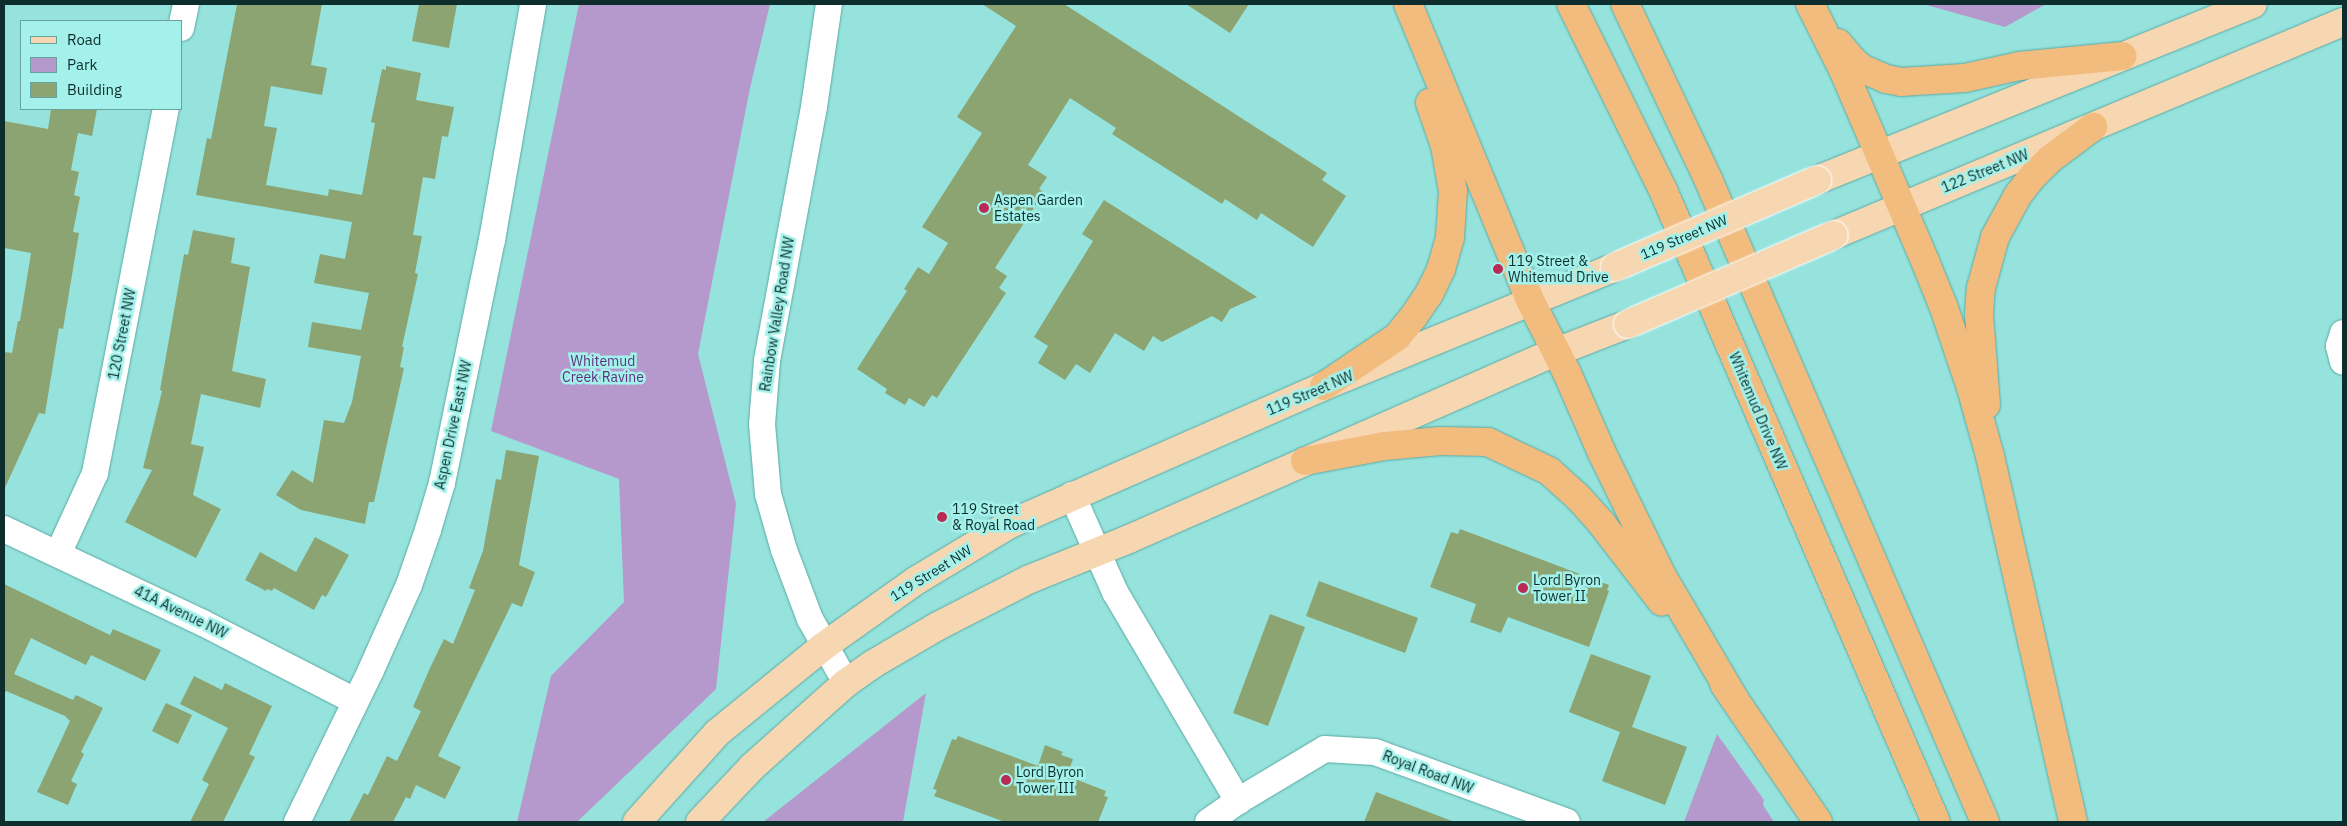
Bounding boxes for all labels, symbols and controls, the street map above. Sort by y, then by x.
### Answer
legend [20,20,182,110]
text: Road [67,30,102,49]
text: Park [67,55,97,74]
text: Building [67,80,122,99]
street label: 122 Street NW [1939,146,2031,196]
place label: Aspen Garden Estates [994,192,1083,224]
marker: Aspen Garden Estates [978,202,990,214]
street label: 119 Street NW [1638,211,1730,263]
street label: Rainbow Valley Road NW [756,235,798,393]
place label: 119 Street & Whitemud Drive [1508,253,1609,286]
marker: 119 Street & Whitemud Drive [1492,263,1504,275]
street label: 120 Street NW [105,287,139,381]
street label: Whitemud Drive NW [1726,350,1790,472]
park label: Whitemud Creek Ravine [562,353,644,386]
street label: Aspen Drive East NW [431,359,475,491]
street label: 119 Street NW [1264,367,1356,419]
place label: 119 Street & Royal Road [952,501,1035,534]
marker: 119 Street & Royal Road [936,511,948,523]
street label: 119 Street NW [887,541,975,605]
place label: Lord Byron Tower II [1533,572,1601,604]
street label: 41A Avenue NW [132,582,230,642]
marker: Lord Byron Tower II [1517,582,1529,594]
street label: Royal Road NW [1380,747,1476,797]
place label: Lord Byron Tower III [1016,764,1084,796]
marker: Lord Byron Tower III [1000,774,1012,786]

